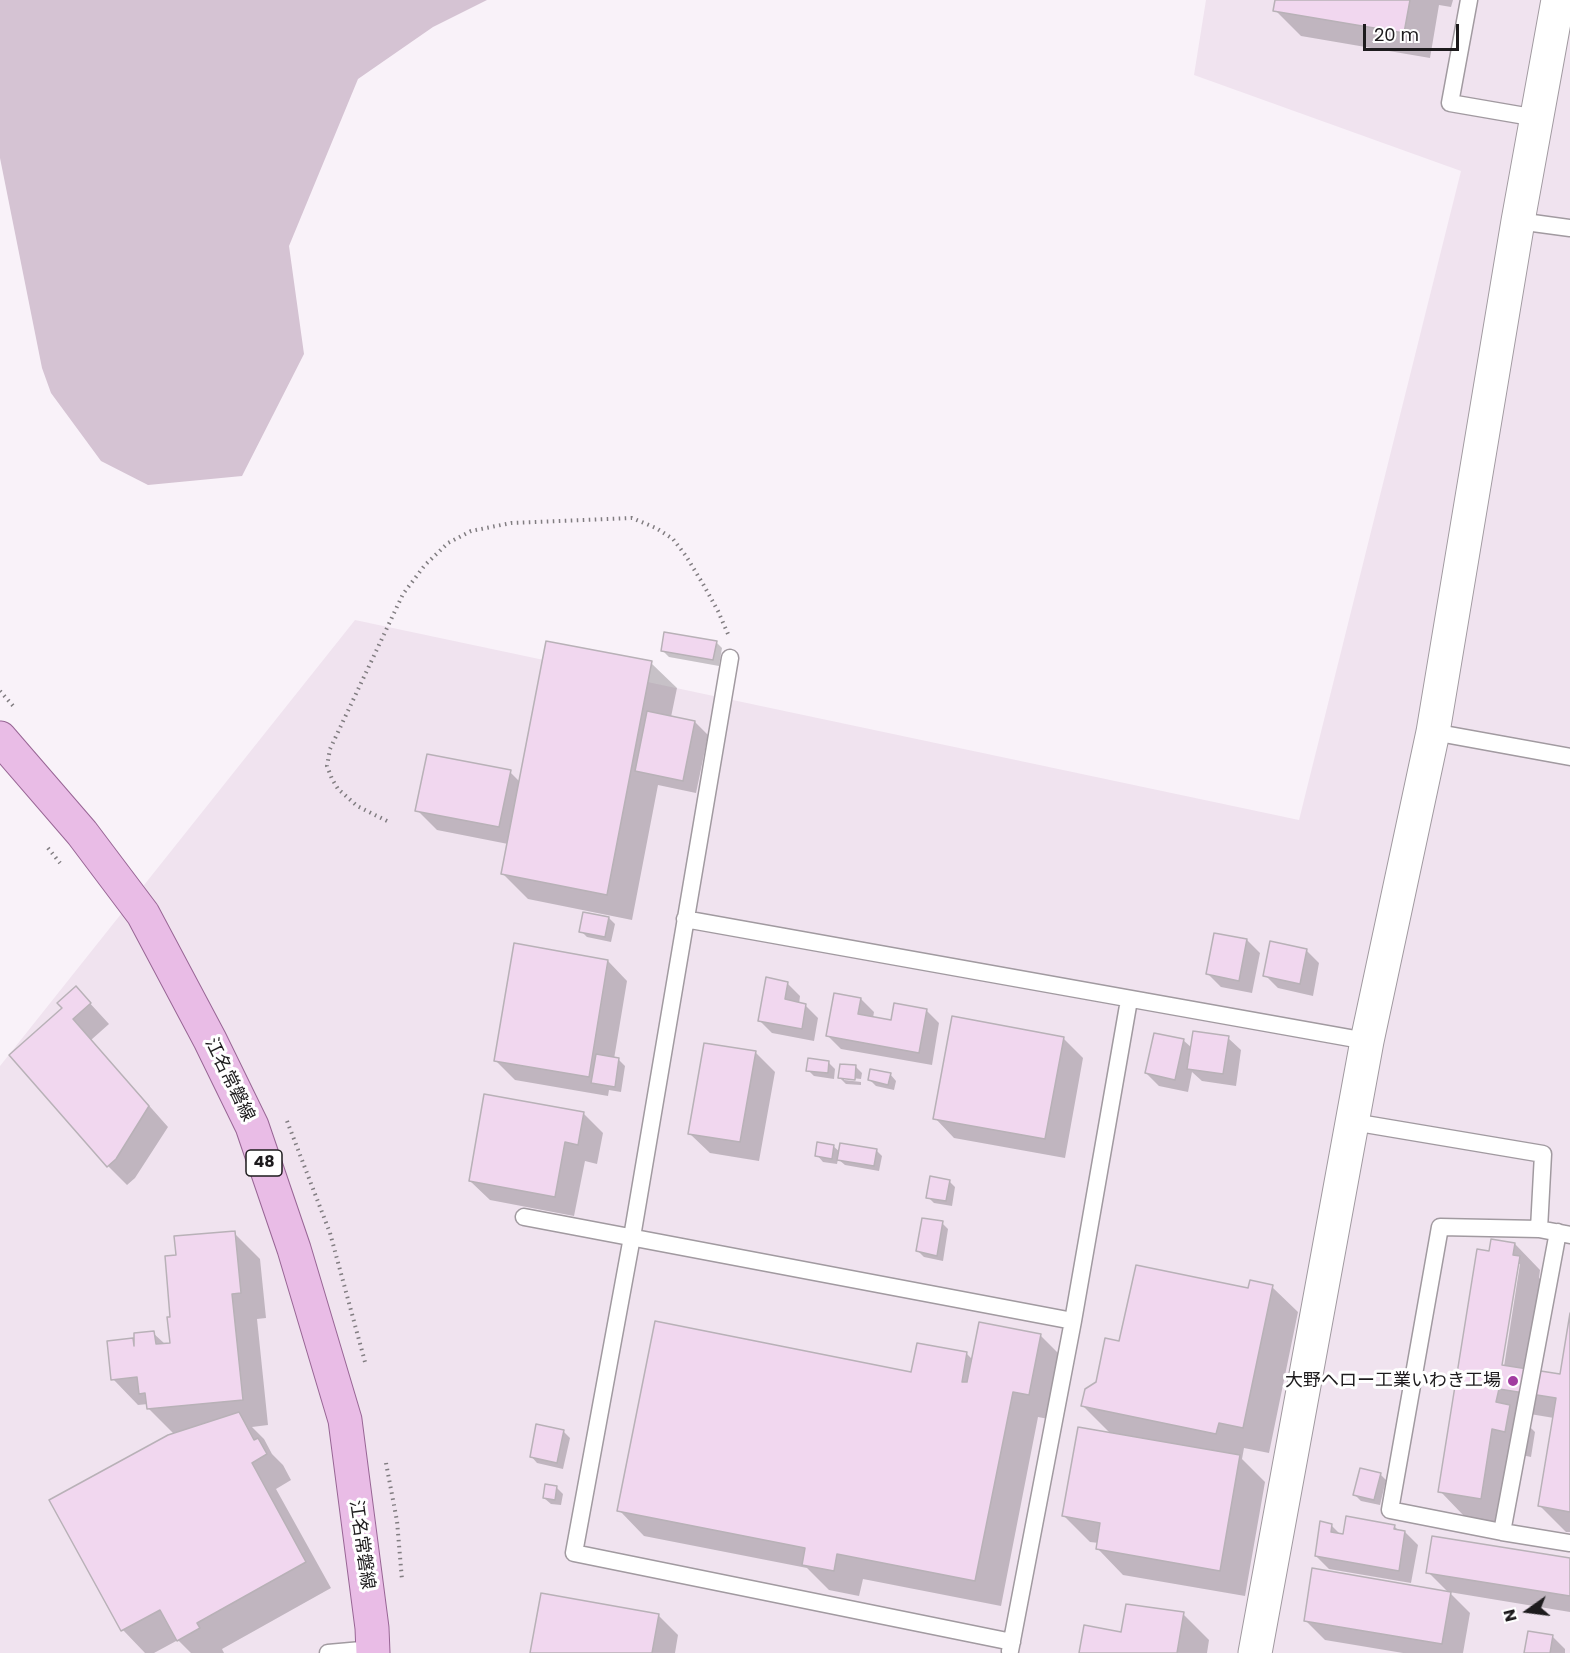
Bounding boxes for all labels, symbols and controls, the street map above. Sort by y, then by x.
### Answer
scale bar [1366,12,1462,50]
text: 20 m [1374,22,1419,47]
street label: 江名常磐線 [200,1035,258,1125]
road number: 48 [246,1150,282,1176]
place label: 大野ヘロー工業いわき工場 [1285,1370,1501,1392]
marker: 大野ヘロー工業いわき工場 [1506,1374,1520,1388]
street label: 江名常磐線 [344,1499,378,1591]
north arrow [1498,1581,1558,1641]
text: N [1497,1607,1523,1624]

